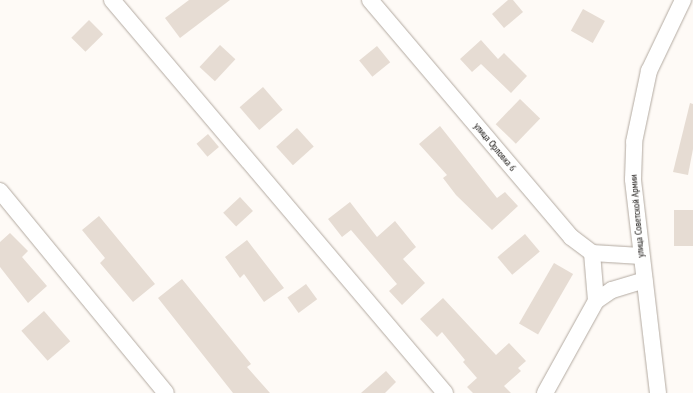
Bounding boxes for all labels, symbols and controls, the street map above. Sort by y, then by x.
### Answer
street label: улица Орловка 6 [471,120,519,174]
street label: улица Советской Армии [627,174,647,258]

